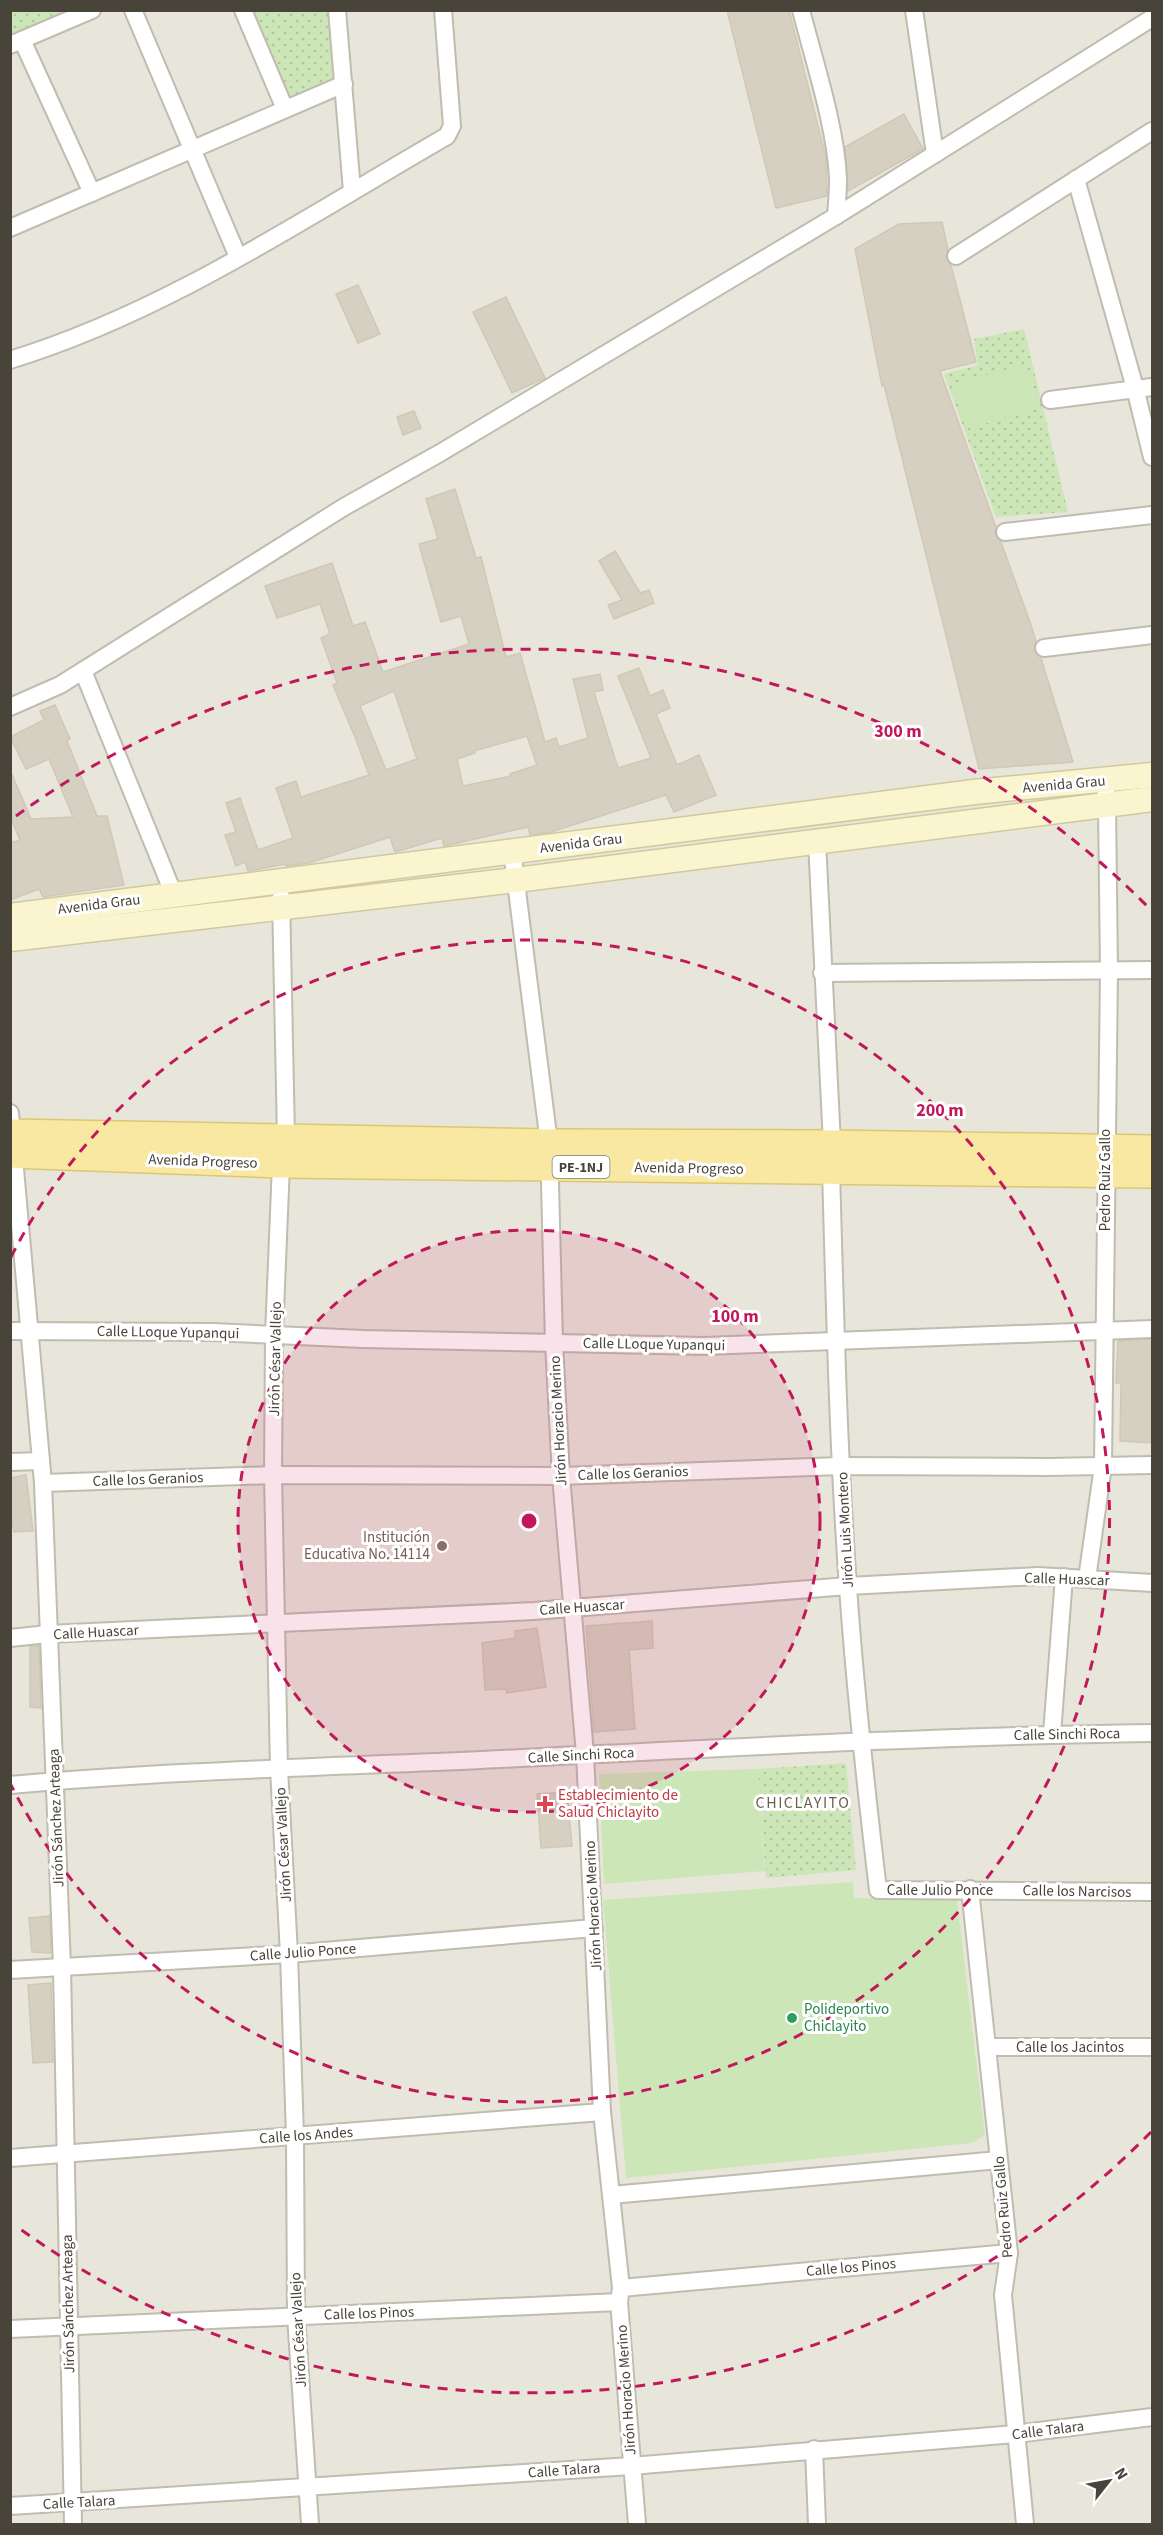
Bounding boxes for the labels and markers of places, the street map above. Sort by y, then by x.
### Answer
centre of rings [519,1511,539,1531]
place label: Institución Educativa No. 14114 [304,1527,431,1565]
marker: Institución Educativa No. 14114 [435,1539,449,1553]
place label: Establecimiento de Salud Chiclayito [558,1785,678,1823]
marker: Establecimiento de Salud Chiclayito [536,1795,554,1813]
place label: Polideportivo Chiclayito [804,1999,889,2037]
marker: Polideportivo Chiclayito [785,2011,799,2025]

